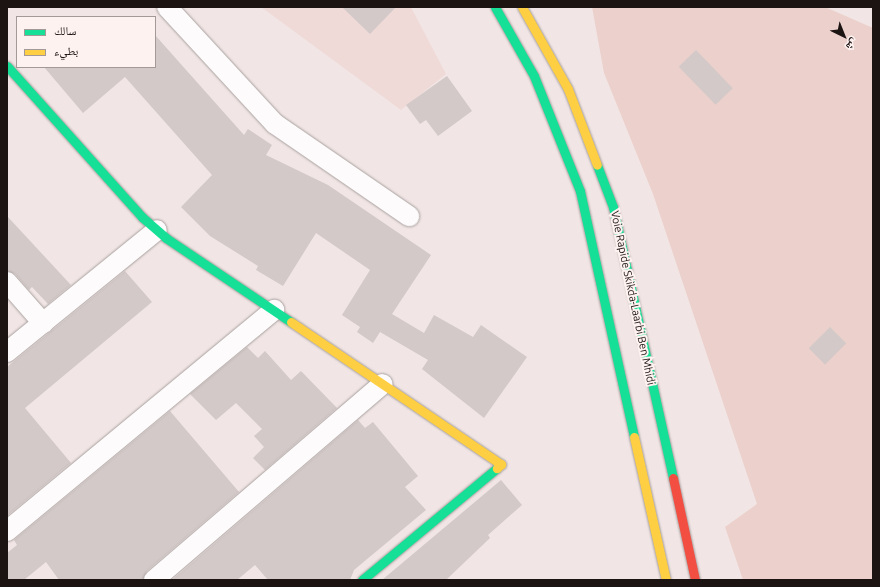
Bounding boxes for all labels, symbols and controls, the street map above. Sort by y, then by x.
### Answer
legend [16,16,156,68]
north arrow [824,16,864,56]
text: سالك [54,24,76,37]
text: ش [844,36,861,53]
text: بطيء [54,44,78,57]
street label: Voie Rapide Skikda-Laarbi Ben Mhidi [608,210,658,386]

